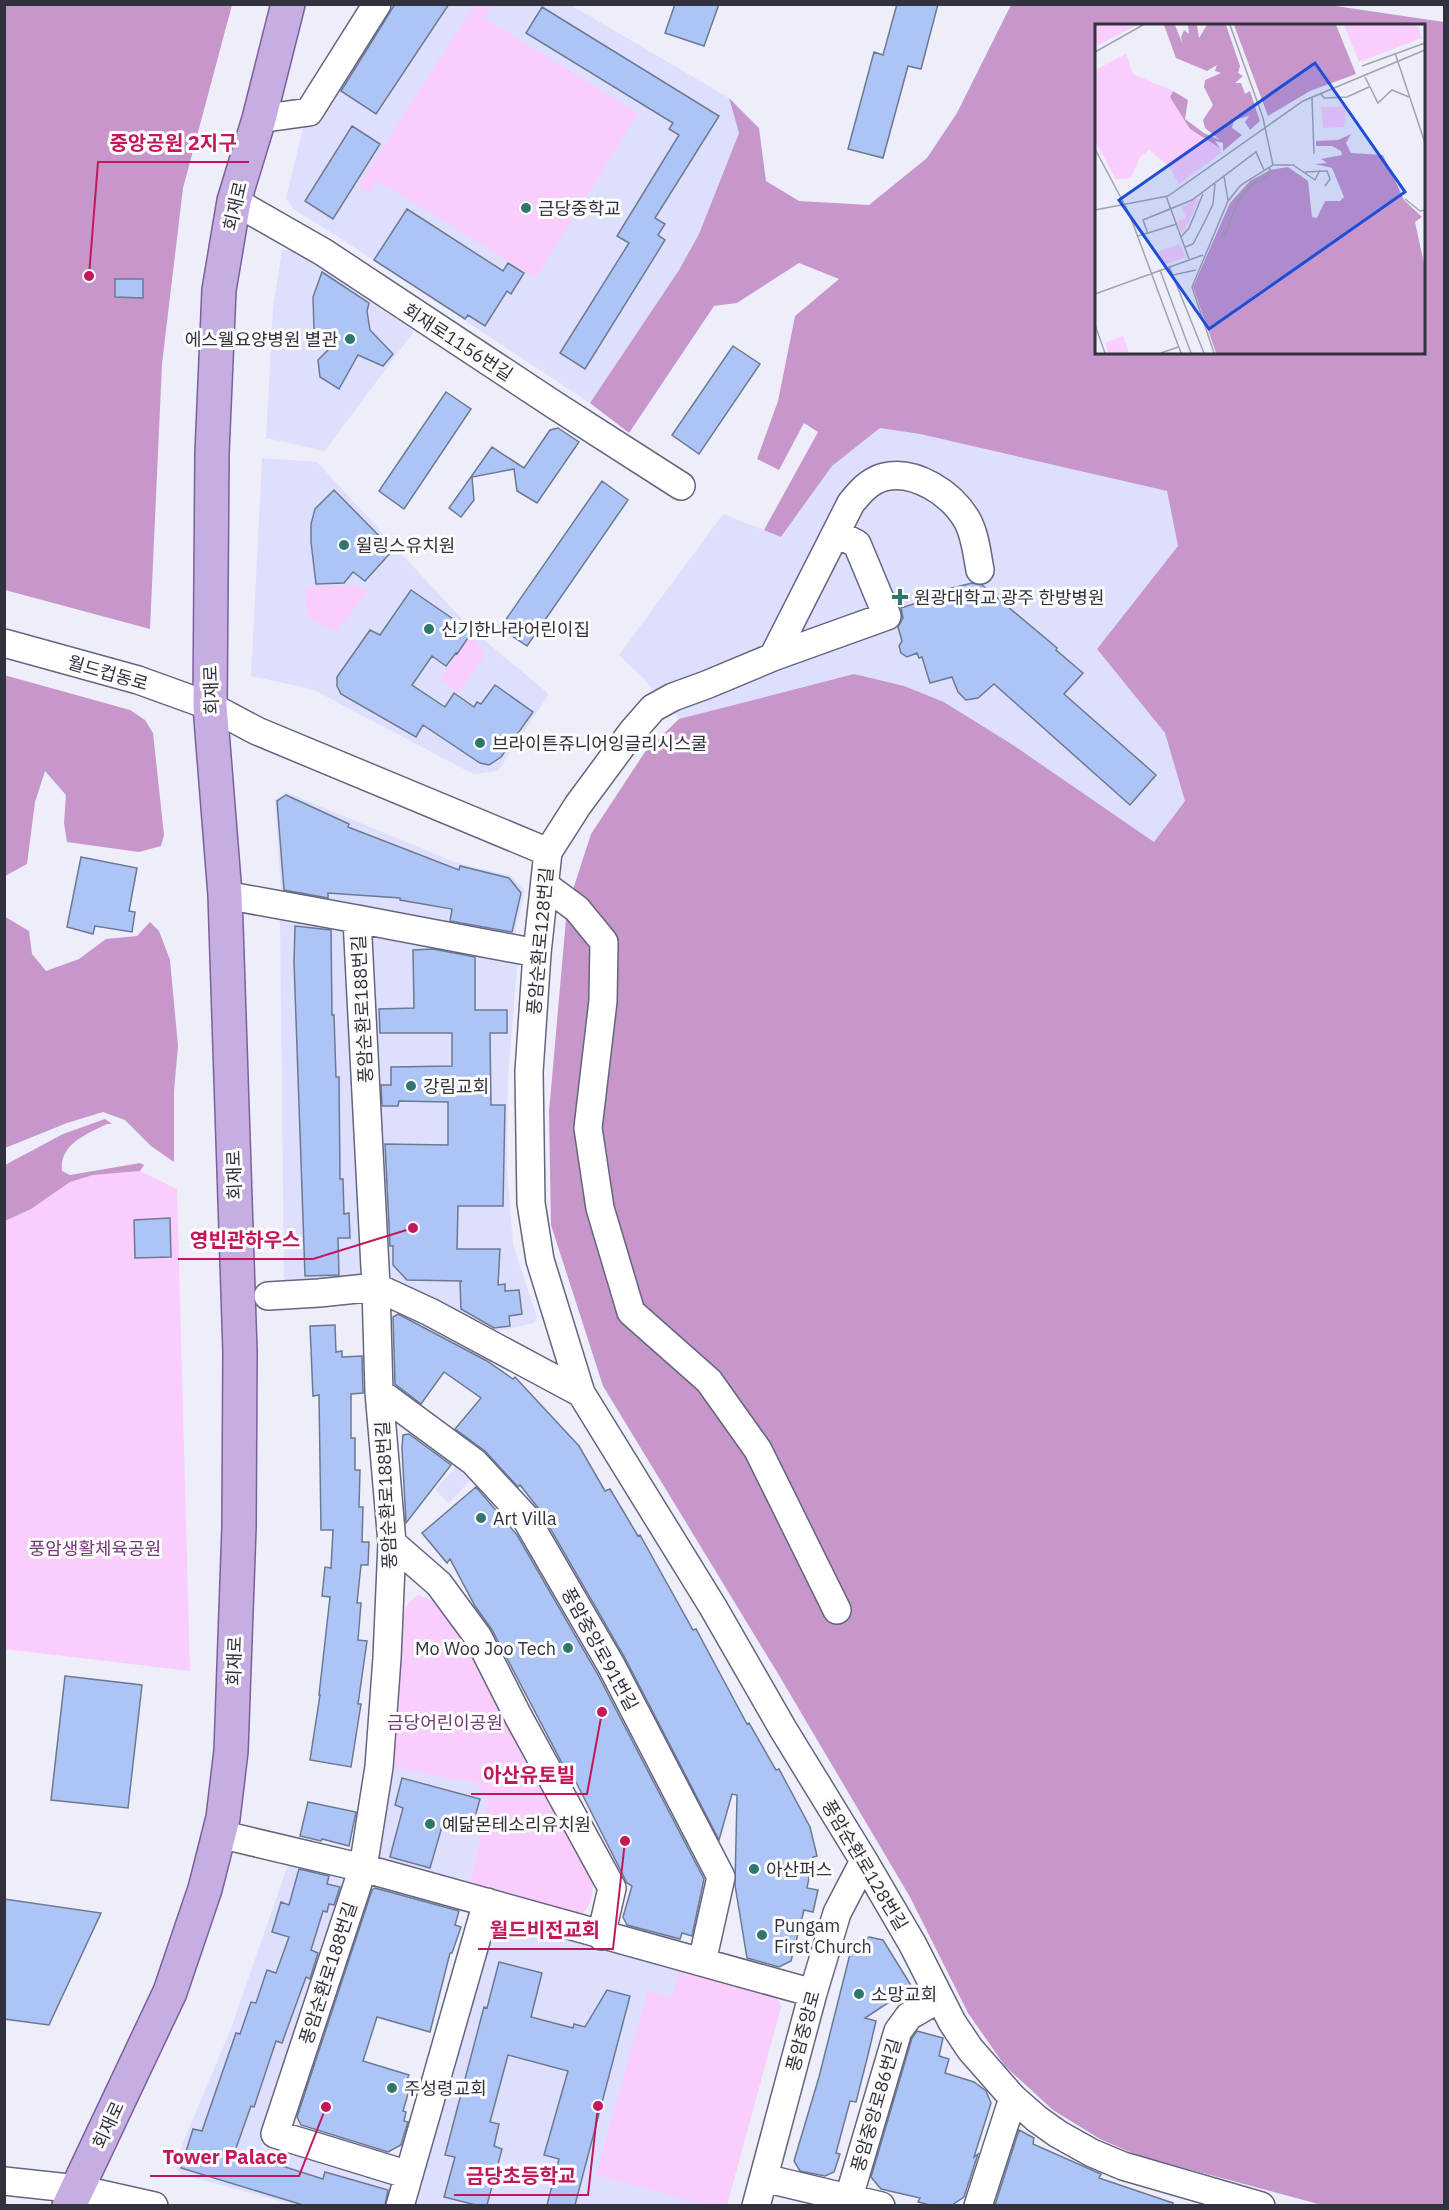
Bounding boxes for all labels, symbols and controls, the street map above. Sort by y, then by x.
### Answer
inset map [1095,24,1425,354]
callout: 중앙공원 2지구 [98,124,249,162]
text: 중앙공원 2지구 [109,129,237,156]
street label: 회재로 [218,179,252,233]
place label: 금당중학교 [538,197,621,220]
marker: 금당중학교 [519,201,533,215]
street label: 회재로1156번길 [399,298,517,386]
place label: 에스웰요양병원 별관 [185,328,338,351]
marker: 에스웰요양병원 별관 [343,332,357,346]
place label: 윌링스유치원 [356,534,455,557]
marker: 윌링스유치원 [337,538,351,552]
place label: 원광대학교 광주 한방병원 [914,586,1105,609]
marker: 원광대학교 광주 한방병원 [891,588,909,606]
place label: 신기한나라어린이집 [441,618,590,641]
marker: 신기한나라어린이집 [422,622,436,636]
street label: 월드컵동로 [65,651,151,695]
street label: 회재로 [199,665,223,715]
place label: 브라이튼쥬니어잉글리시스쿨 [492,732,707,755]
marker: 브라이튼쥬니어잉글리시스쿨 [473,736,487,750]
street label: 풍암순환로128번길 [522,866,558,1016]
street label: 풍암순환로188번길 [347,934,377,1084]
place label: 강림교회 [423,1075,489,1098]
marker: 강림교회 [404,1079,418,1093]
street label: 회재로 [222,1150,246,1200]
callout: 영빈관하우스 [178,1221,313,1259]
text: 영빈관하우스 [190,1226,300,1253]
street label: 풍암순환로188번길 [371,1420,401,1570]
place label: Art Villa [493,1507,557,1530]
marker: Art Villa [474,1511,488,1525]
park label: 풍암생활체육공원 [29,1537,161,1560]
street label: 풍암중앙로91번길 [557,1583,643,1715]
street label: 회재로 [222,1636,246,1686]
place label: Mo Woo Joo Tech [415,1637,556,1660]
marker: Mo Woo Joo Tech [561,1641,575,1655]
park label: 금당어린이공원 [387,1711,503,1734]
callout: 아산유토빌 [471,1756,587,1794]
text: 아산유토빌 [483,1761,575,1788]
street label: 풍암순환로128번길 [817,1796,913,1934]
place label: 예닮몬테소리유치원 [442,1813,591,1836]
marker: 예닮몬테소리유치원 [423,1817,437,1831]
place label: 아산퍼스 [766,1858,832,1881]
marker: 아산퍼스 [747,1862,761,1876]
street label: 풍암순환로188번길 [294,1899,362,2047]
callout: 월드비전교회 [478,1911,613,1949]
place label: Pungam First Church [774,1914,872,1958]
text: 월드비전교회 [490,1916,600,1943]
marker: Pungam First Church [755,1928,769,1942]
place label: 소망교회 [871,1983,937,2006]
marker: 소망교회 [852,1987,866,2001]
street label: 풍암중앙로 [781,1988,825,2074]
street label: 풍암중앙로86번길 [846,2036,906,2174]
place label: 주성령교회 [404,2077,487,2100]
marker: 주성령교회 [385,2081,399,2095]
street label: 회재로 [87,2098,129,2152]
callout: Tower Palace [150,2138,299,2176]
text: Tower Palace [162,2143,288,2170]
callout: 금당초등학교 [454,2157,588,2195]
text: 금당초등학교 [466,2162,576,2189]

